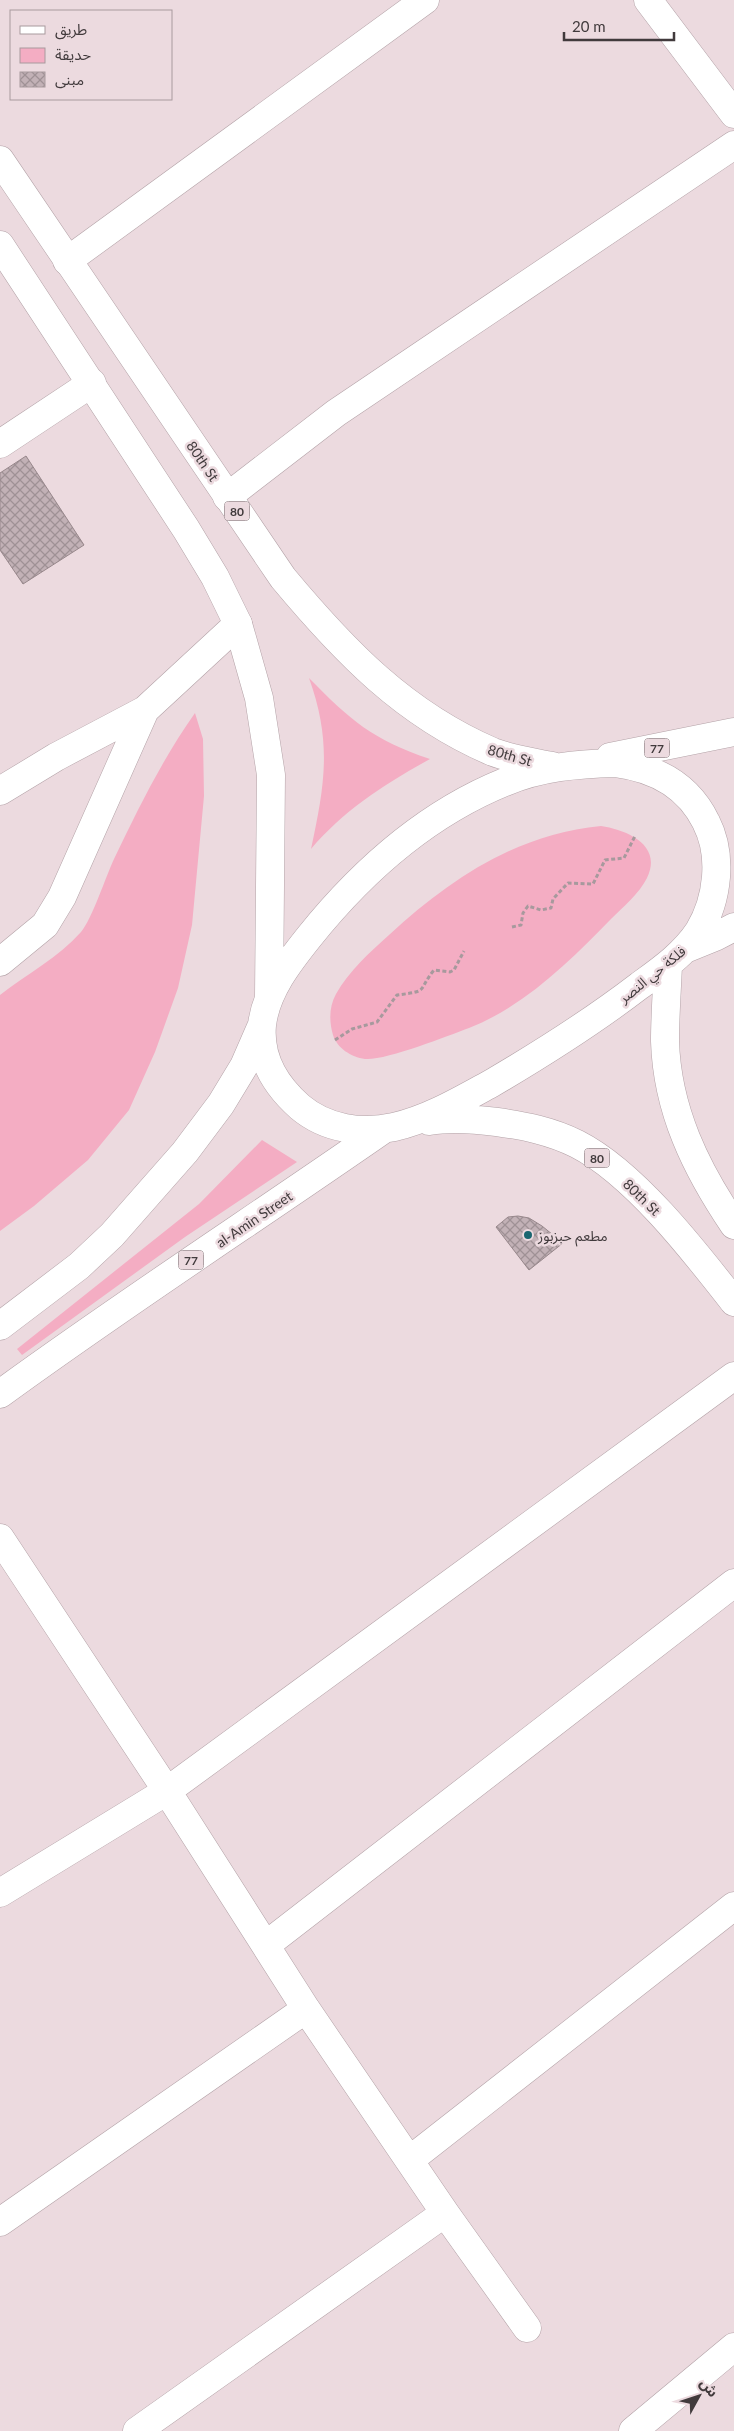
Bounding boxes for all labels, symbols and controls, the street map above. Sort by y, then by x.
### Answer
legend [10,10,172,100]
scale bar [564,10,674,42]
text: 20 m [572,17,606,35]
text: طريق [55,20,87,40]
text: حديقة [55,45,91,63]
text: مبنى [55,70,84,89]
street label: 80th St [183,438,223,484]
road number: 80 [224,502,250,520]
road number: 77 [644,738,670,758]
street label: 80th St [486,741,534,769]
street label: فلكة حي النصر [615,942,691,1009]
road number: 80 [584,1148,610,1168]
street label: 80th St [620,1175,664,1219]
street label: al-Amin Street [213,1187,295,1251]
place label: مطعم حبزبوز [537,1227,608,1247]
marker: مطعم حبزبوز [522,1229,534,1241]
road number: 77 [178,1250,204,1270]
north arrow [674,2371,724,2421]
text: ش [697,2375,722,2400]

